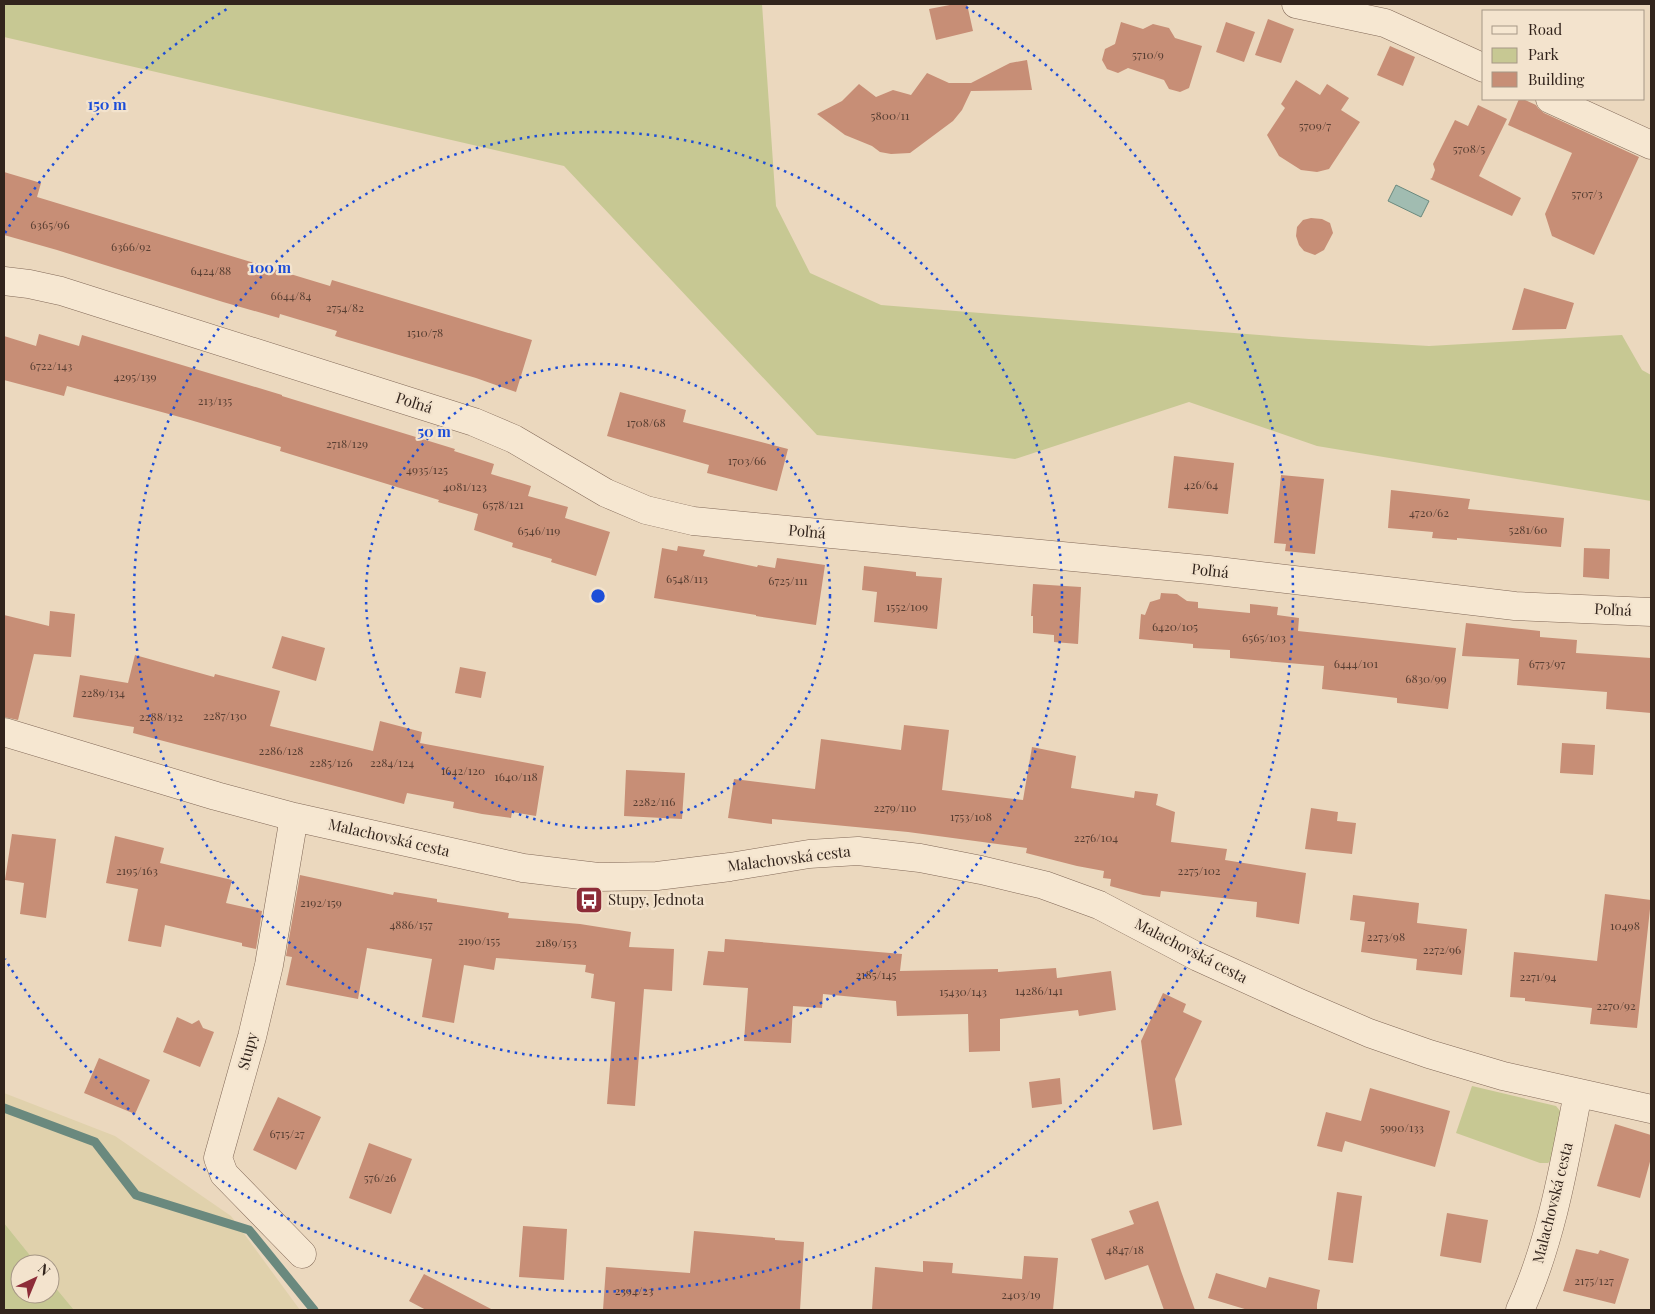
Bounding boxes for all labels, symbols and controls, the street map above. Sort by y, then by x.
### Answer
legend [1482,10,1645,100]
text: Road [1528,19,1562,39]
text: Park [1528,44,1560,64]
house number: 5710/9 [1132,46,1164,62]
text: Building [1528,69,1585,89]
text: 150 m [87,94,127,114]
house number: 5800/11 [871,107,910,123]
house number: 5709/7 [1299,117,1331,133]
house number: 5708/5 [1453,140,1485,156]
house number: 5707/3 [1571,185,1603,201]
house number: 6365/96 [30,216,70,232]
house number: 6366/92 [111,238,151,254]
text: 100 m [249,257,292,277]
house number: 6424/88 [191,262,231,278]
house number: 6644/84 [271,287,312,303]
house number: 2754/82 [326,299,364,315]
house number: 1510/78 [407,324,443,340]
house number: 6722/143 [30,357,72,373]
house number: 4295/139 [114,368,156,384]
street label: Poľná [393,387,436,417]
house number: 213/135 [198,392,232,408]
house number: 1708/68 [626,414,666,430]
text: 50 m [417,421,451,441]
house number: 2718/129 [326,435,368,451]
house number: 1703/66 [728,452,766,468]
house number: 4935/125 [406,461,448,477]
house number: 426/64 [1184,476,1218,492]
house number: 4081/123 [443,478,487,494]
house number: 6578/121 [482,496,524,512]
house number: 4720/62 [1409,504,1449,520]
street label: Poľná [788,519,827,543]
house number: 5281/60 [1508,521,1548,537]
house number: 6546/119 [518,522,560,538]
street label: Poľná [1190,558,1230,582]
house number: 6548/113 [666,570,708,586]
house number: 6725/111 [768,572,808,588]
centre of rings [589,587,607,605]
house number: 1552/109 [886,598,928,614]
street label: Poľná [1594,598,1633,620]
house number: 6420/105 [1152,618,1198,634]
house number: 6565/103 [1242,629,1286,645]
house number: 6444/101 [1334,655,1379,671]
house number: 6773/97 [1529,655,1565,671]
house number: 6830/99 [1405,670,1447,686]
house number: 2289/134 [81,684,125,700]
house number: 2287/130 [203,707,247,723]
house number: 2288/132 [139,708,183,724]
house number: 2286/128 [259,742,303,758]
house number: 2285/126 [309,754,353,770]
house number: 2284/124 [370,754,414,770]
house number: 1642/120 [441,762,485,778]
house number: 1640/118 [494,768,538,784]
house number: 2282/116 [632,793,676,809]
house number: 2279/110 [873,799,917,815]
house number: 1753/108 [950,808,992,824]
street label: Malachovská cesta [327,813,452,861]
house number: 2276/104 [1074,829,1118,845]
street label: Malachovská cesta [726,840,852,875]
house number: 2195/163 [116,862,158,878]
house number: 2275/102 [1177,862,1221,878]
bus stop icon: Stupy, Jednota [574,885,604,915]
place label: Stupy, Jednota [608,889,705,909]
house number: 2192/159 [300,894,342,910]
street label: Malachovská cesta [1132,913,1252,987]
house number: 4886/157 [389,916,433,932]
house number: 10498 [1610,917,1640,933]
house number: 2273/98 [1367,928,1405,944]
house number: 2190/155 [458,932,500,948]
house number: 2189/153 [535,934,577,950]
house number: 2272/96 [1423,941,1461,957]
house number: 2185/145 [855,966,897,982]
house number: 2271/94 [1519,968,1557,984]
house number: 14286/141 [1015,982,1063,998]
house number: 15430/143 [939,983,987,999]
house number: 2270/92 [1596,997,1636,1013]
street label: Stupy [232,1029,262,1072]
house number: 5990/133 [1380,1119,1424,1135]
house number: 6715/27 [269,1125,305,1141]
street label: Malachovská cesta [1527,1140,1577,1265]
house number: 576/26 [364,1169,396,1185]
house number: 4847/18 [1106,1241,1144,1257]
north arrow [10,1254,60,1304]
text: N [34,1259,55,1280]
house number: 2175/127 [1574,1272,1614,1288]
house number: 2394/23 [615,1282,653,1298]
house number: 2403/19 [1001,1286,1041,1302]

